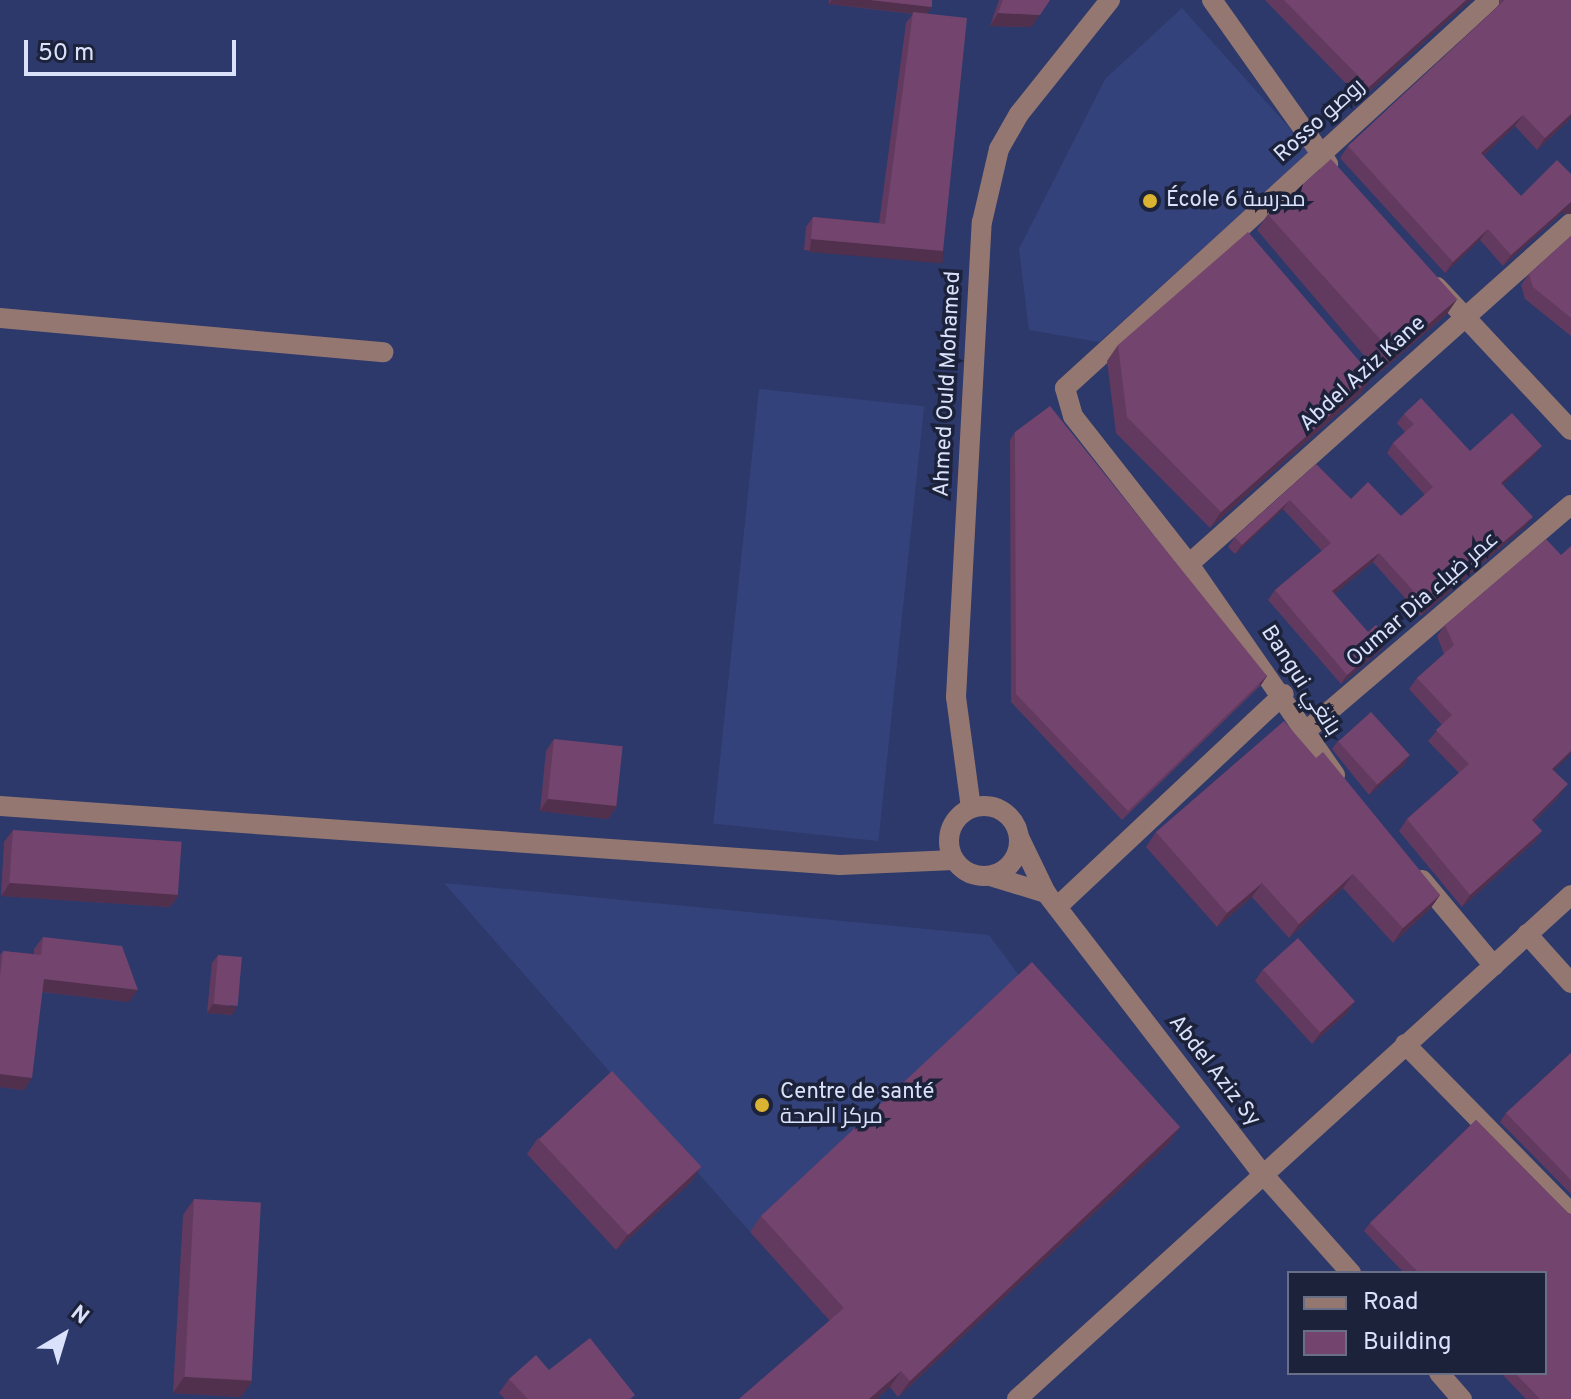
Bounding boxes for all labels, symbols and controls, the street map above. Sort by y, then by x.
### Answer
scale bar [28,24,240,74]
text: 50 m [38,39,94,69]
street label: Rosso روصو [1269,74,1371,168]
place label: École 6 مدرسة [1166,188,1306,214]
marker: École 6 مدرسة [1141,192,1159,210]
street label: Ahmed Ould Mohamed [929,270,967,498]
street label: Abdel Aziz Kane [1294,310,1432,438]
street label: Oumar Dia عمر ضياء [1342,527,1504,673]
street label: Bangui بانغي [1255,621,1345,741]
street label: Abdel Aziz Sy [1162,1010,1266,1132]
place label: Centre de santé مركز الصحة [780,1079,934,1130]
marker: Centre de santé مركز الصحة [751,1094,773,1116]
legend [1287,1271,1547,1375]
text: Road [1363,1288,1419,1318]
north arrow [24,1295,104,1375]
text: N [65,1300,94,1331]
text: Building [1363,1328,1452,1358]

